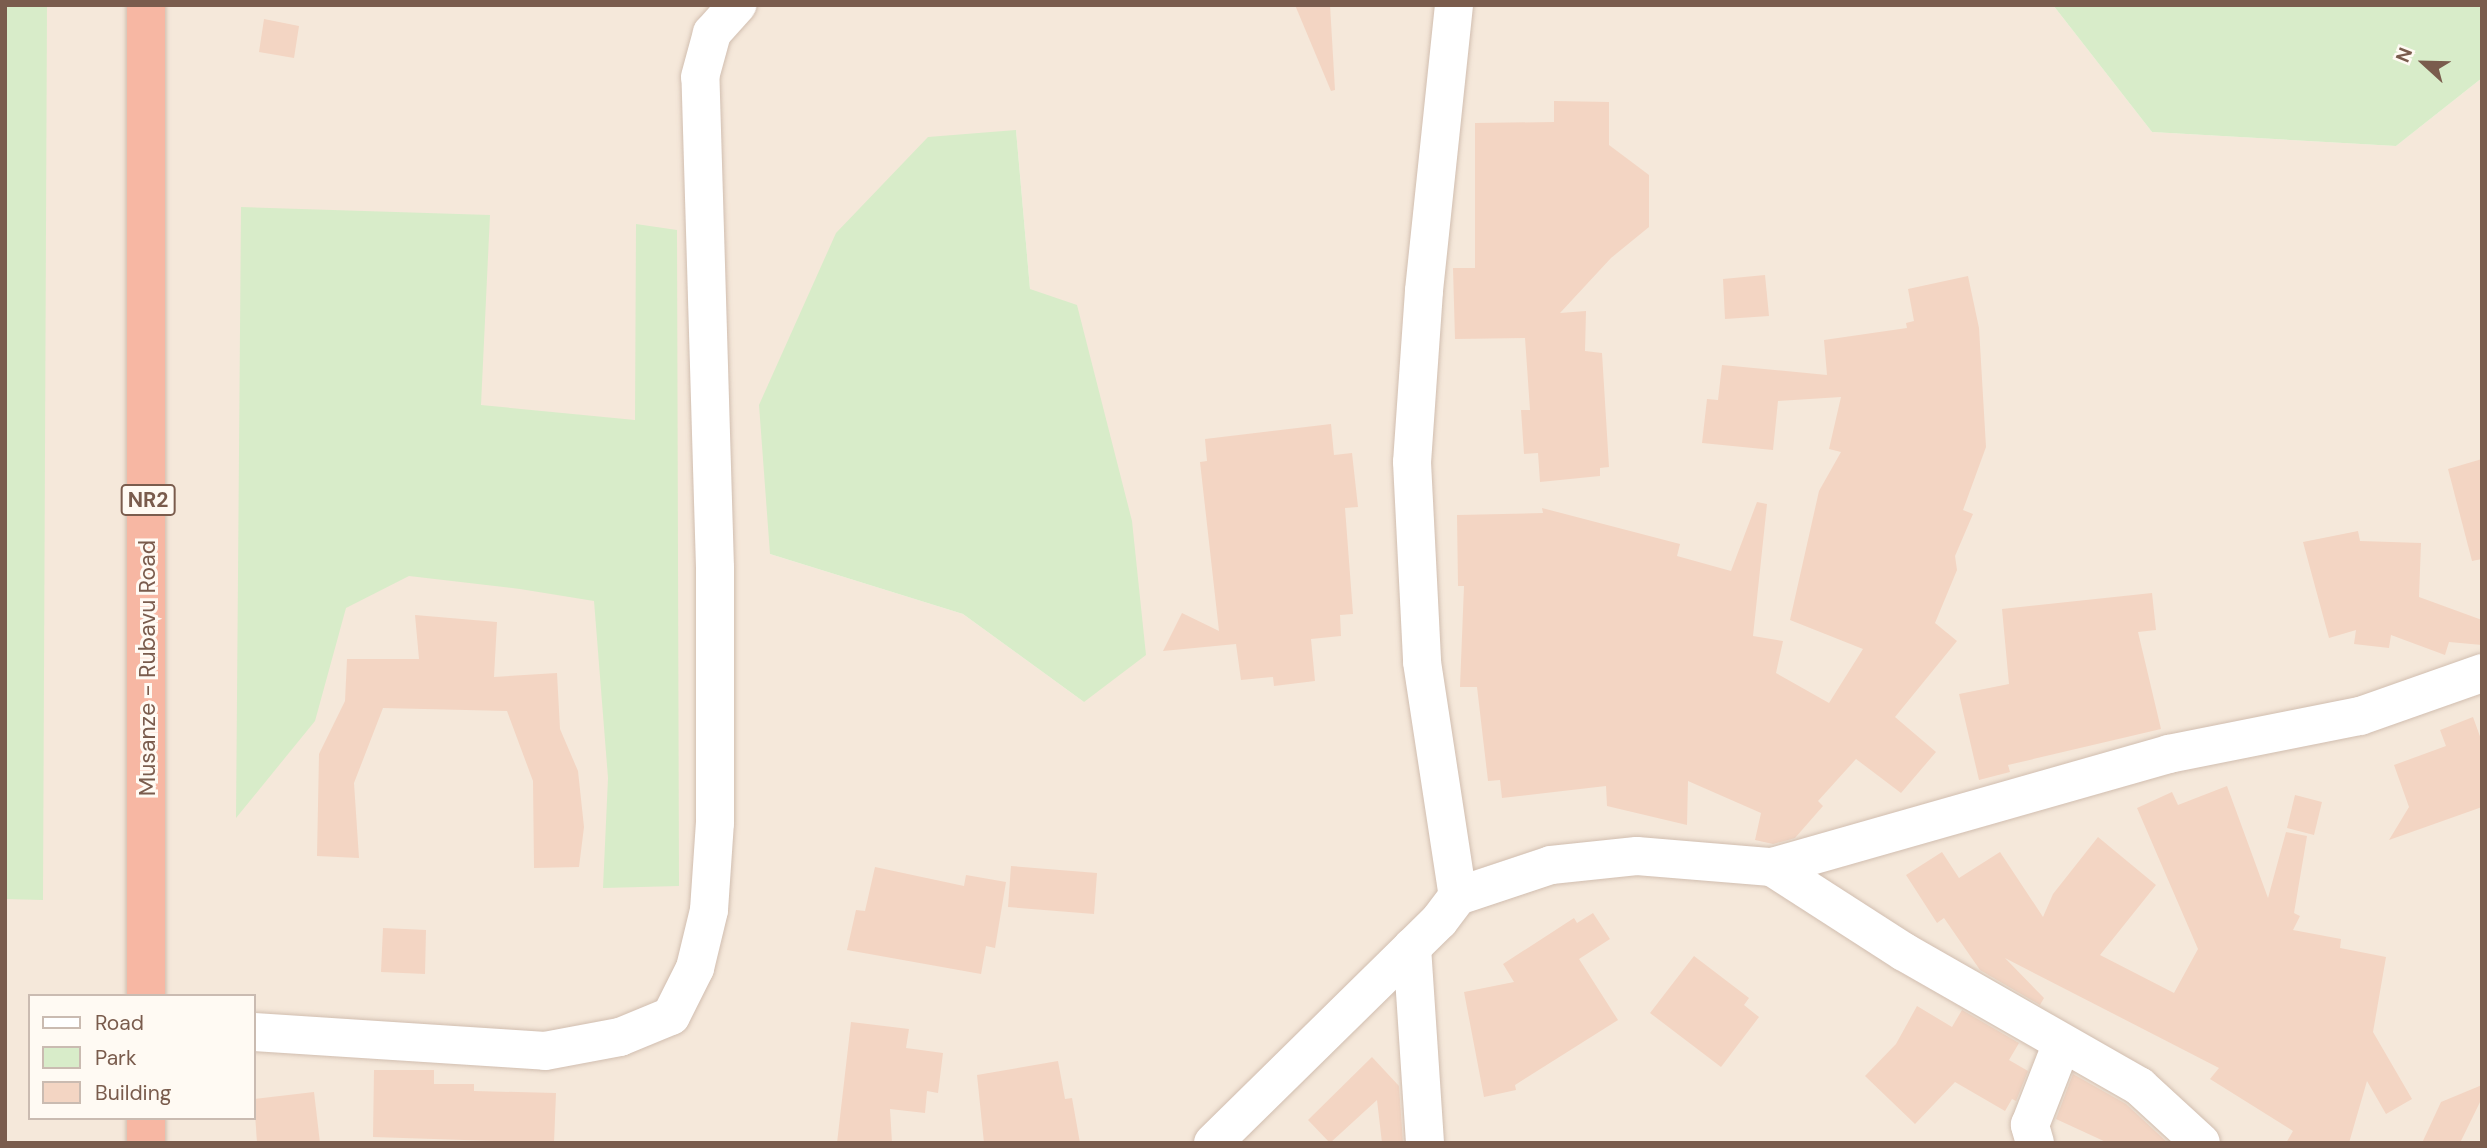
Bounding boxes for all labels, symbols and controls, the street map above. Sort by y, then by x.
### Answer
north arrow [2389,28,2459,98]
text: N [2390,44,2418,66]
road number: NR2 [120,482,176,518]
street label: Musanze - Rubavu Road [133,540,161,796]
legend [28,994,256,1120]
text: Road [95,1009,144,1037]
text: Park [95,1044,136,1072]
text: Building [95,1079,171,1107]

